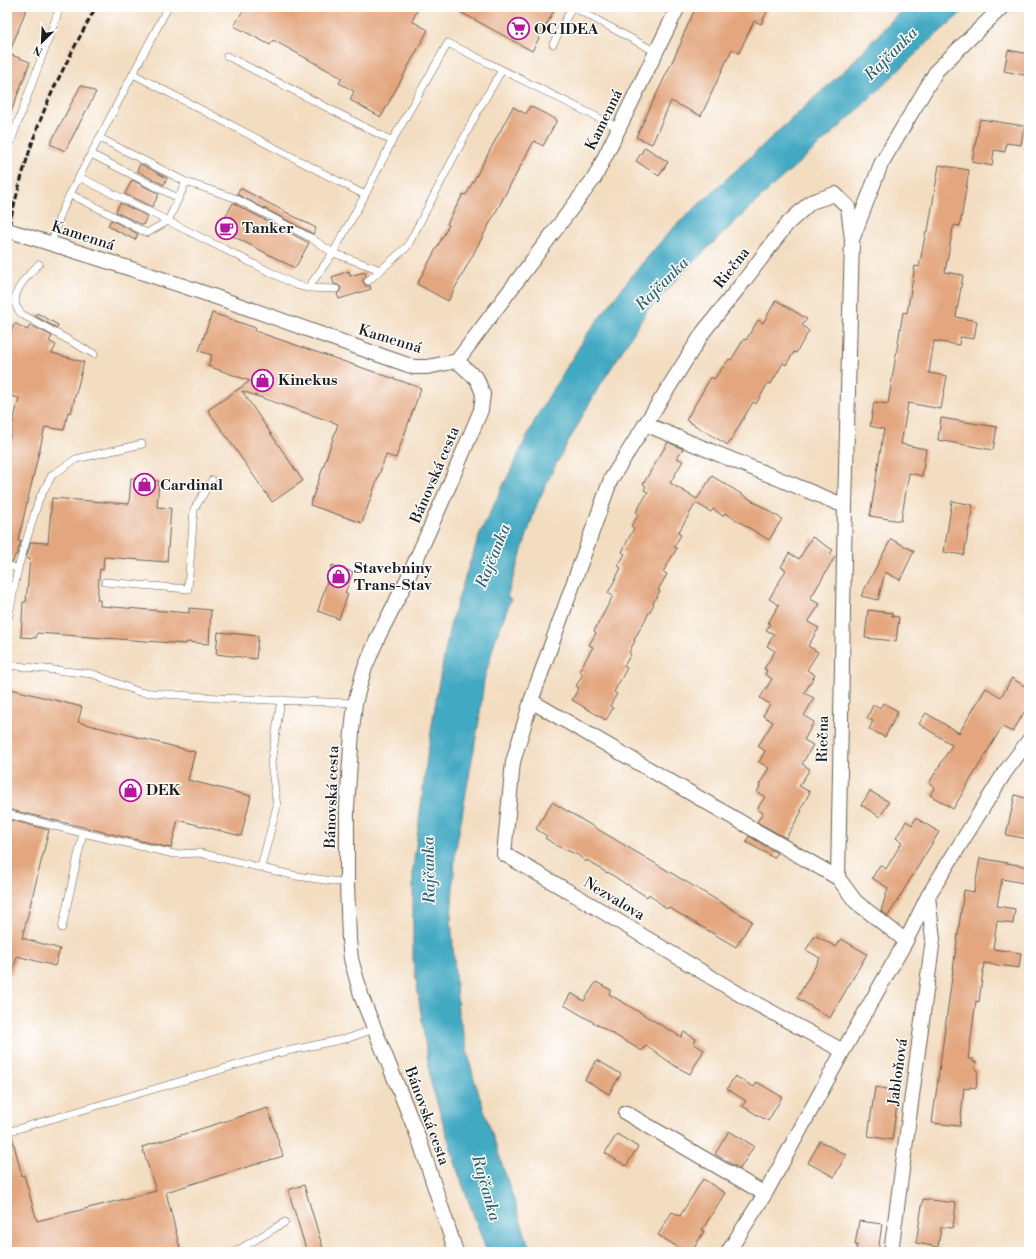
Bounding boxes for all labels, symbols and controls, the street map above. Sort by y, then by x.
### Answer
supermarket icon: OC IDEA [505,16,531,42]
place label: OC IDEA [534,20,599,39]
north arrow [22,22,62,62]
water label: Rajčanka [859,23,922,86]
text: N [31,42,45,58]
street label: Kamenná [581,86,627,154]
cafe icon: Tanker [213,215,239,241]
street label: Kamenná [49,217,117,255]
place label: Tanker [242,219,294,238]
street label: Riečna [710,243,754,292]
water label: Rajčanka [630,253,693,316]
street label: Kamenná [356,320,424,358]
shop icon: Kinekus [250,367,276,393]
place label: Kinekus [278,371,337,390]
street label: Bánovská cesta [406,423,464,527]
shop icon: Cardinal [131,472,157,498]
place label: Cardinal [160,476,223,495]
water label: Rajčanka [471,521,515,592]
place label: Stavebniny Trans-Stav [354,559,433,595]
shop icon: Stavebniny Trans-Stav [325,564,351,590]
street label: Riečna [813,715,833,763]
street label: Bánovská cesta [321,745,343,850]
shop icon: DEK [117,777,143,803]
place label: DEK [146,781,181,800]
water label: Rajčanka [418,836,440,905]
street label: Nezvalova [580,873,649,925]
street label: Jabloňová [884,1037,912,1108]
street label: Bánovská cesta [400,1063,454,1168]
water label: Rajčanka [467,1152,505,1223]

